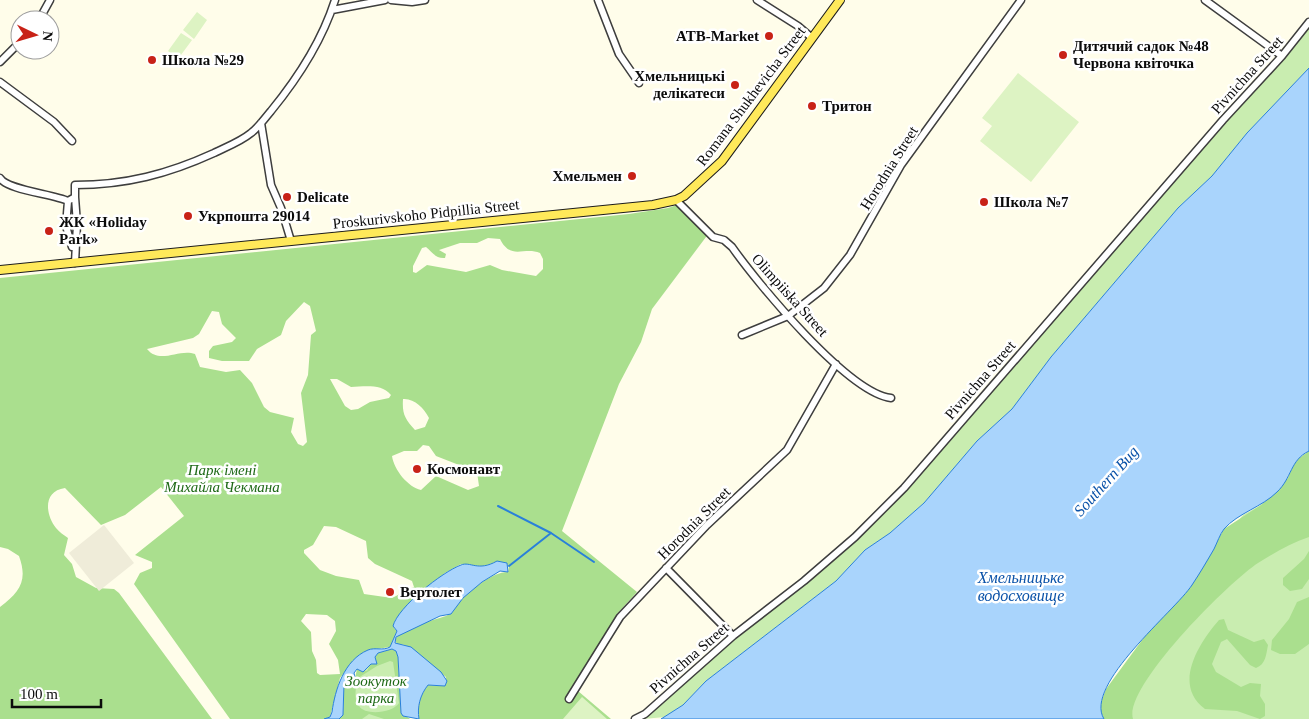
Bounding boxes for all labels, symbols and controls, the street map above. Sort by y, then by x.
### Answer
north arrow [10,10,60,60]
street label: Romana Shukhevicha Street [693,23,809,169]
place label: ATB-Market [676,28,759,44]
text: N [40,30,55,42]
marker: ATB-Market [763,30,775,42]
street label: Pivnichna Street [1208,32,1287,117]
place label: Дитячий садок №48 Червона квіточка [1073,38,1209,71]
marker: Дитячий садок №48 Червона квіточка [1057,49,1069,61]
place label: Школа №29 [162,52,244,68]
marker: Школа №29 [146,54,158,66]
place label: Хмельницькі делікатеси [634,68,725,101]
marker: Хмельницькі делікатеси [729,79,741,91]
place label: Тритон [822,98,872,114]
marker: Тритон [806,100,818,112]
street label: Horodnia Street [857,123,922,213]
place label: Хмельмен [552,168,622,184]
marker: Хмельмен [626,170,638,182]
place label: Delicate [297,189,349,205]
marker: Delicate [281,191,293,203]
place label: Школа №7 [994,194,1069,210]
street label: Proskurivskoho Pidpillia Street [332,196,521,232]
marker: Школа №7 [978,196,990,208]
place label: Укрпошта 29014 [198,208,310,224]
marker: Укрпошта 29014 [182,210,194,222]
place label: ЖК «Holiday Park» [59,214,147,247]
marker: ЖК «Holiday Park» [43,225,55,237]
street label: Olimpiiska Street [749,250,832,340]
street label: Pivnichna Street [942,337,1019,423]
water label: Southern Bug [1070,443,1142,520]
place label: Космонавт [427,461,501,477]
park label: Парк імені Михайла Чекмана [163,462,280,495]
marker: Космонавт [411,463,423,475]
street label: Horodnia Street [655,483,734,562]
water label: Хмельницьке водосховище [977,569,1064,605]
place label: Вертолет [400,584,462,600]
marker: Вертолет [384,586,396,598]
street label: Pivnichna Street [646,619,732,696]
park label: Зоокуток парка [345,673,408,706]
scale bar [12,676,101,708]
text: 100 m [20,686,58,702]

